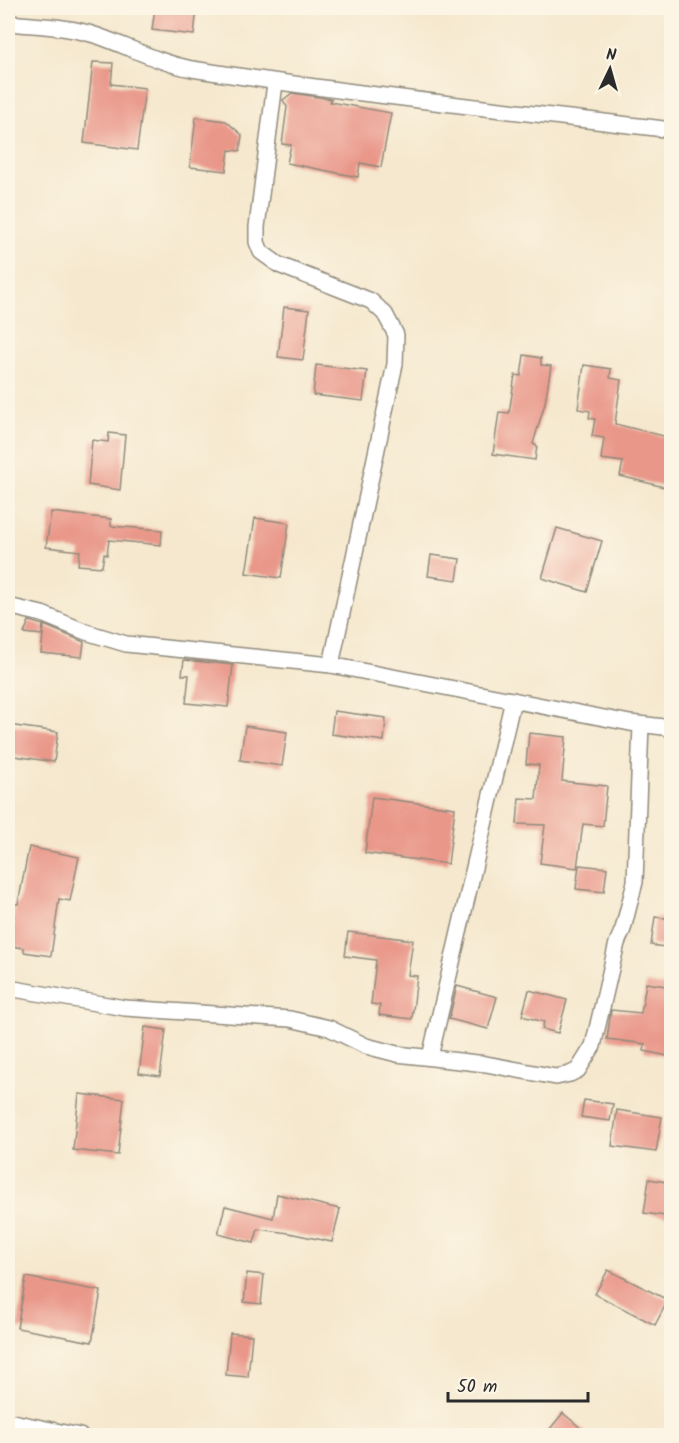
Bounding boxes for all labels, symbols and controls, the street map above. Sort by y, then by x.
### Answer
north arrow [580,39,640,99]
text: N [605,43,617,68]
scale bar [448,1365,588,1403]
text: 50 m [457,1373,497,1402]

